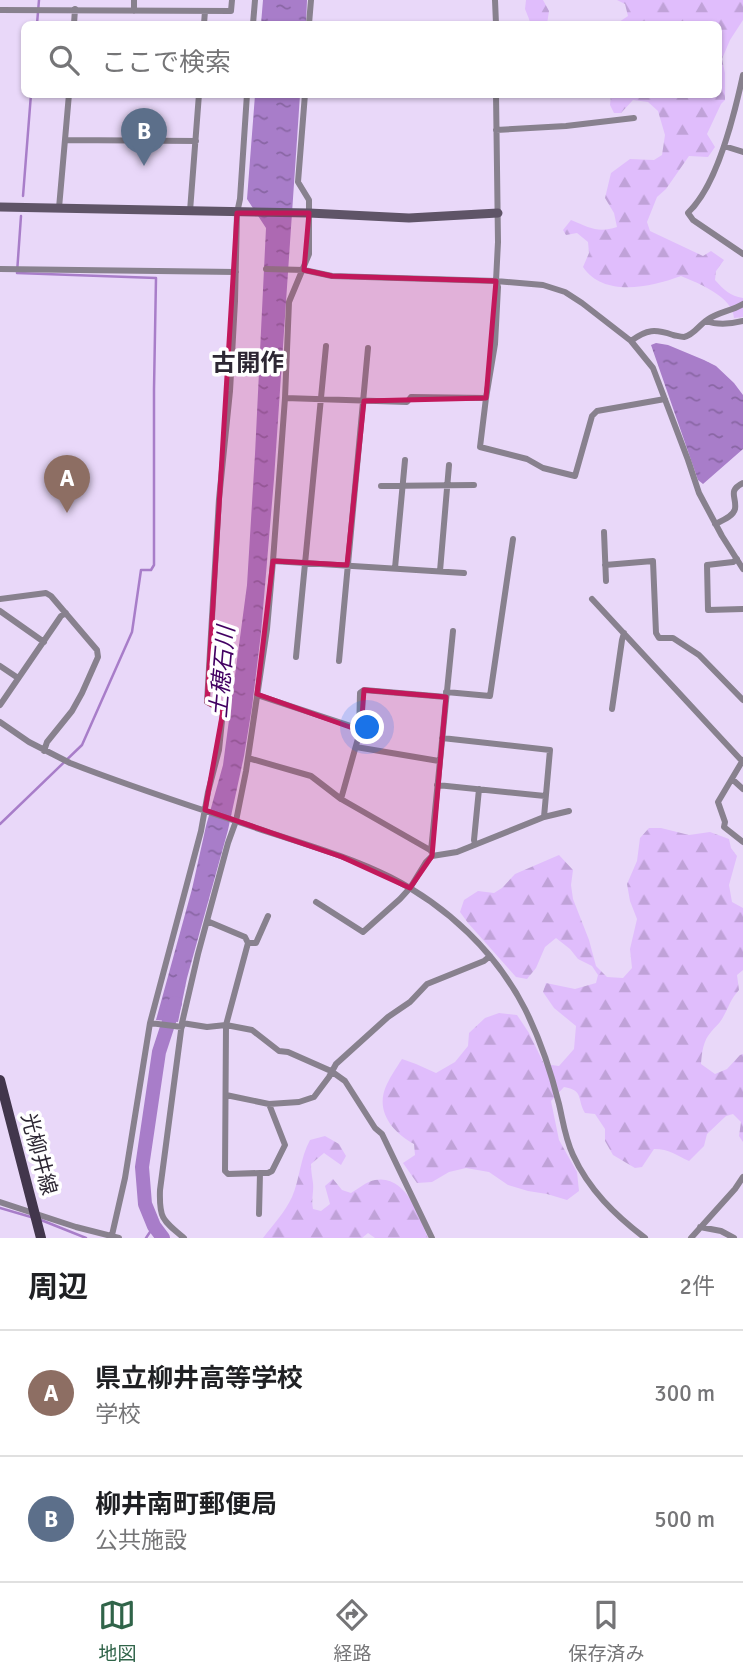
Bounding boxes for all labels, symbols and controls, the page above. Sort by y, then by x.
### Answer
search box [21,21,722,98]
icon: search [45,41,83,79]
text: ここで検索 [101,47,231,79]
pin: B [121,108,167,166]
district label: 古開作 [212,348,284,378]
pin: A [44,455,90,513]
water label: 土穂石川 [204,622,241,719]
your location [350,710,384,744]
street label: 光柳井線 [16,1110,62,1198]
text: 周辺 [28,1269,88,1306]
text: 2件 [680,1272,715,1301]
text: 県立柳井高等学校 [95,1363,303,1395]
text: A [44,1379,58,1408]
text: 300 m [654,1379,715,1408]
text: 学校 [95,1400,141,1429]
text: 柳井南町郵便局 [95,1489,277,1521]
text: B [44,1505,58,1534]
text: 500 m [654,1505,715,1534]
text: 公共施設 [95,1526,187,1555]
tab: 地図 [98,1596,137,1666]
tab: 経路 [333,1596,372,1666]
tab: 保存済み [568,1596,645,1666]

